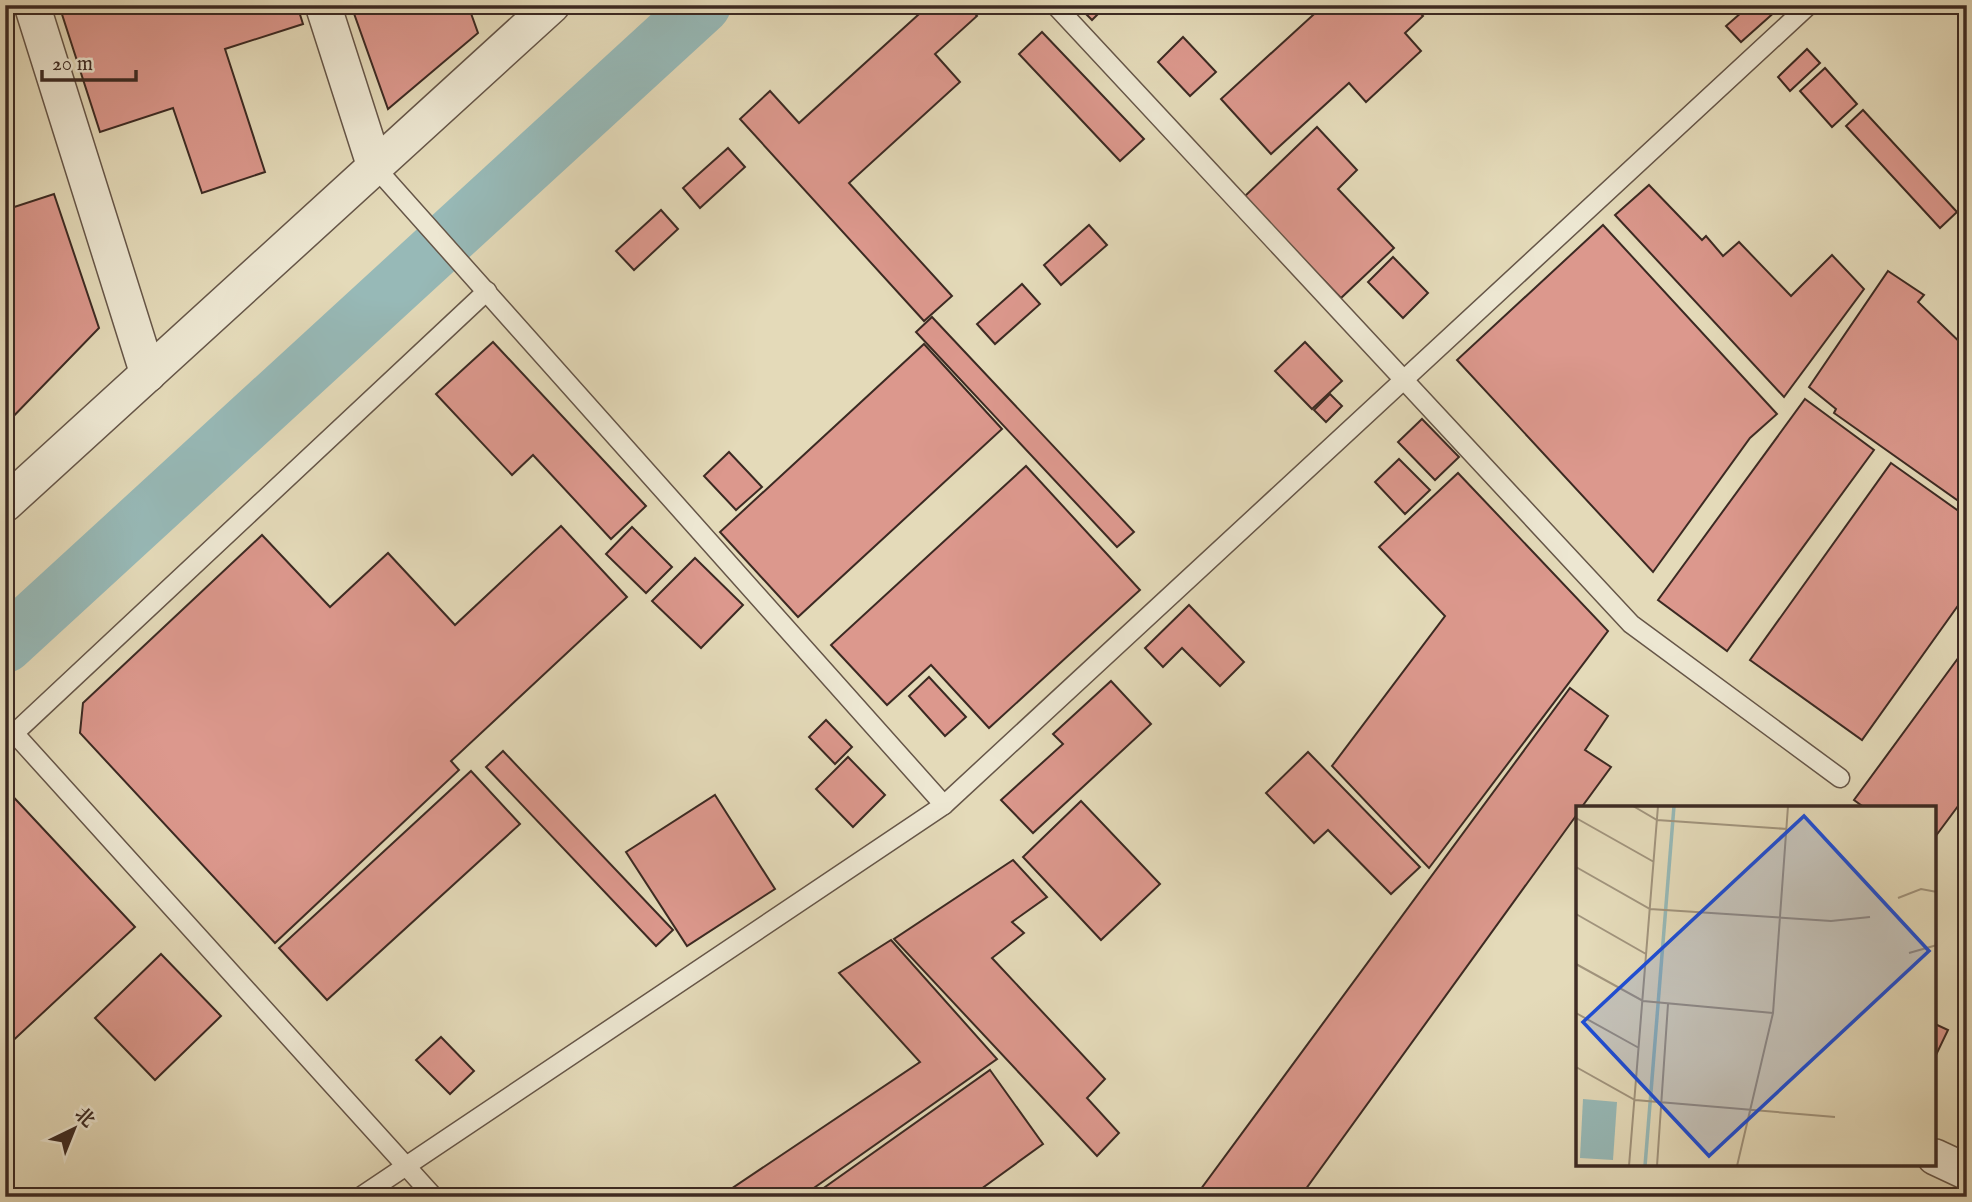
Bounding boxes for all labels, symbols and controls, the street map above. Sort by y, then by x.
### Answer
scale bar [42,38,136,82]
text: 20 m [52,51,93,78]
inset map [1576,806,1937,1167]
north arrow [38,1094,108,1164]
text: 北 [69,1103,99,1133]

